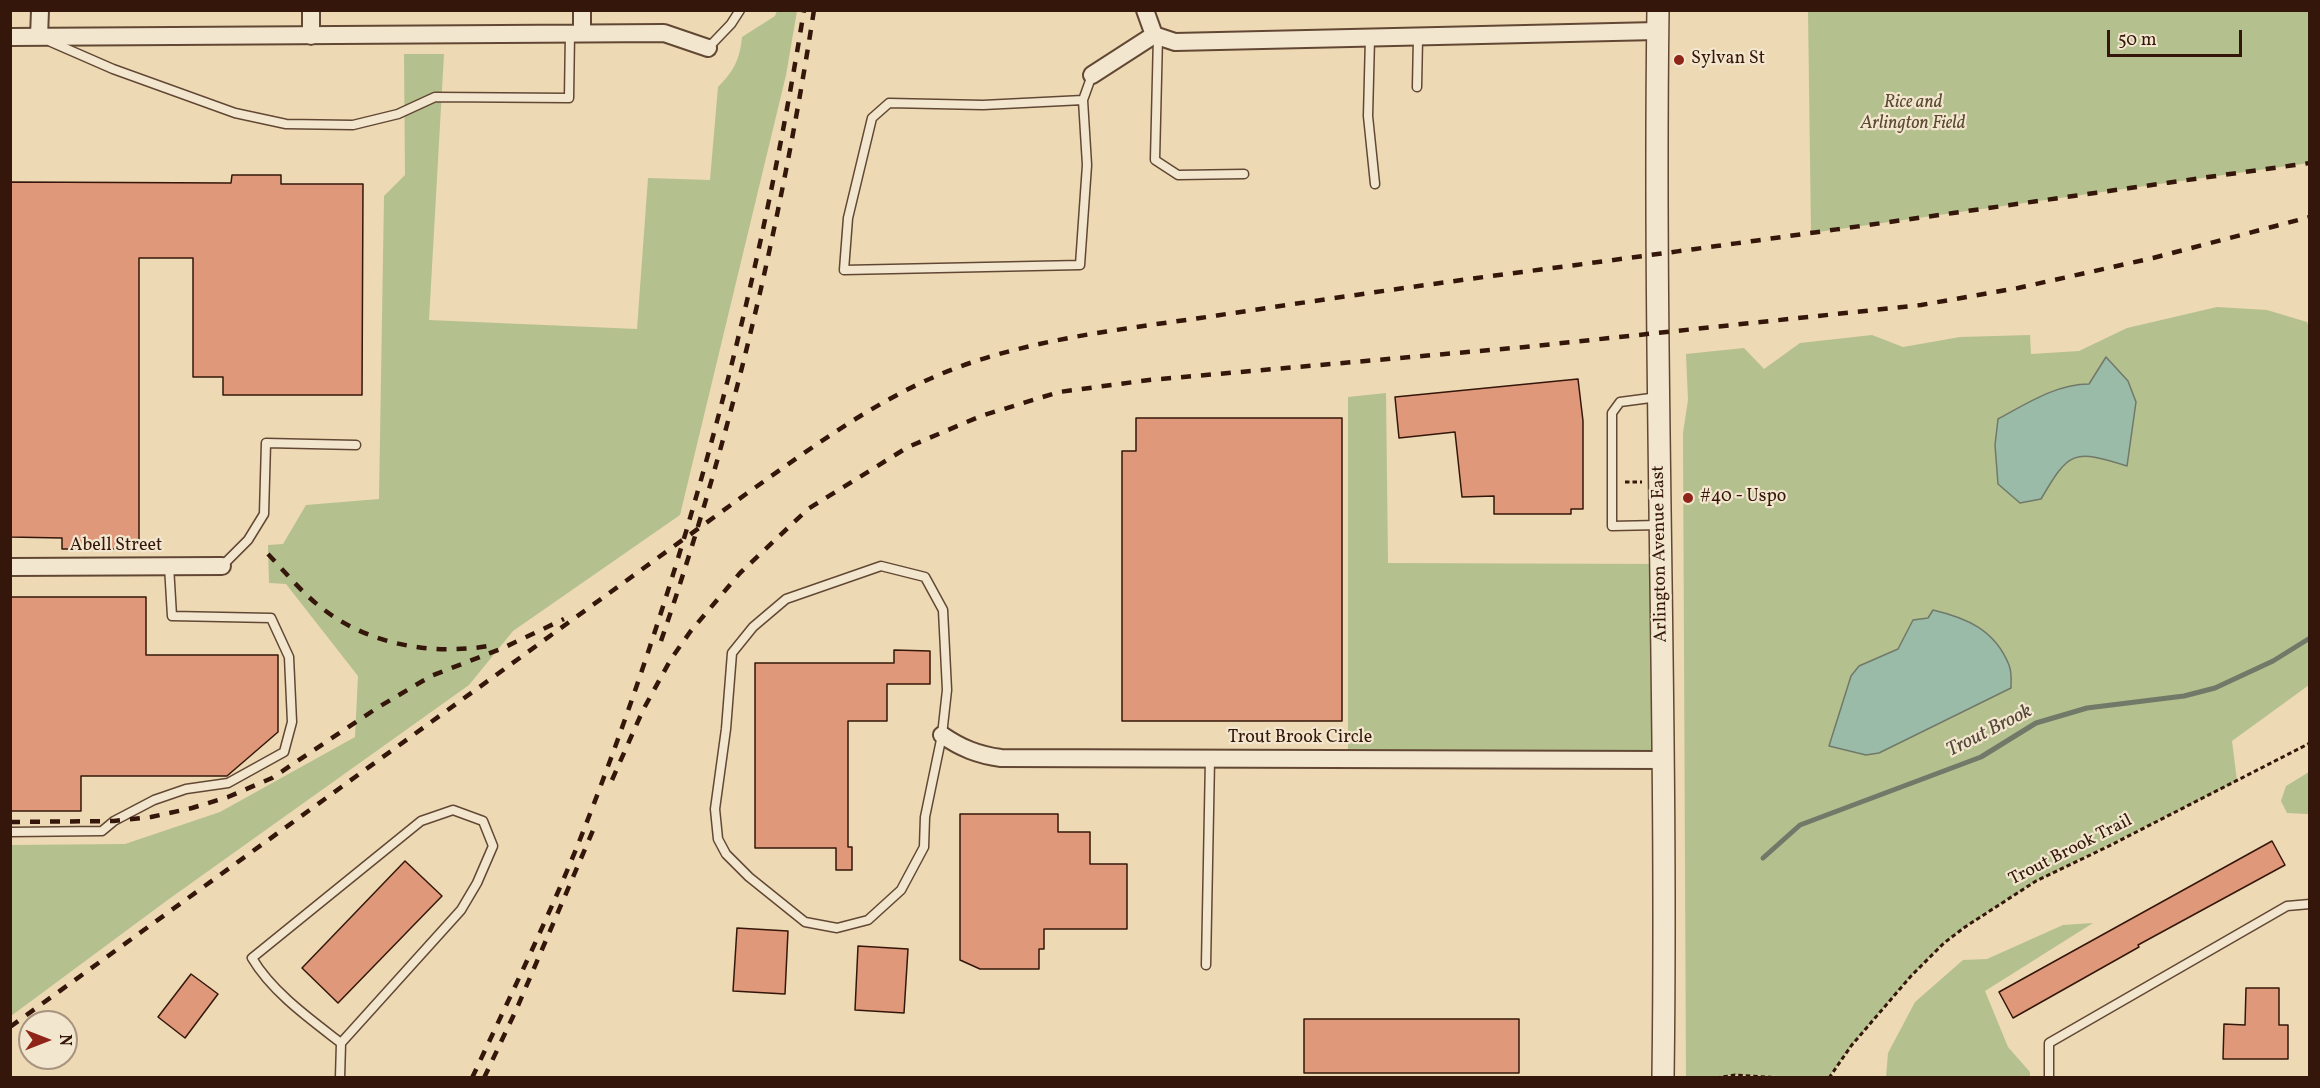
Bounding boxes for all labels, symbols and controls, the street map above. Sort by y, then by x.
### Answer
scale bar [2110,18,2245,56]
text: 50 m [2118,28,2157,53]
place label: Sylvan St [1691,49,1765,71]
marker: Sylvan St [1672,53,1686,67]
park label: Rice and Arlington Field [1861,93,1965,136]
street label: Arlington Avenue East [1649,465,1673,643]
place label: #40 - Uspo [1700,487,1786,509]
marker: #40 - Uspo [1681,491,1695,505]
street label: Abell Street [70,536,162,558]
water label: Trout Brook [1943,700,2037,764]
street label: Trout Brook Circle [1228,728,1372,750]
street label: Trout Brook Trail [2006,811,2136,891]
north arrow [18,1010,78,1070]
text: N [53,1034,75,1046]

